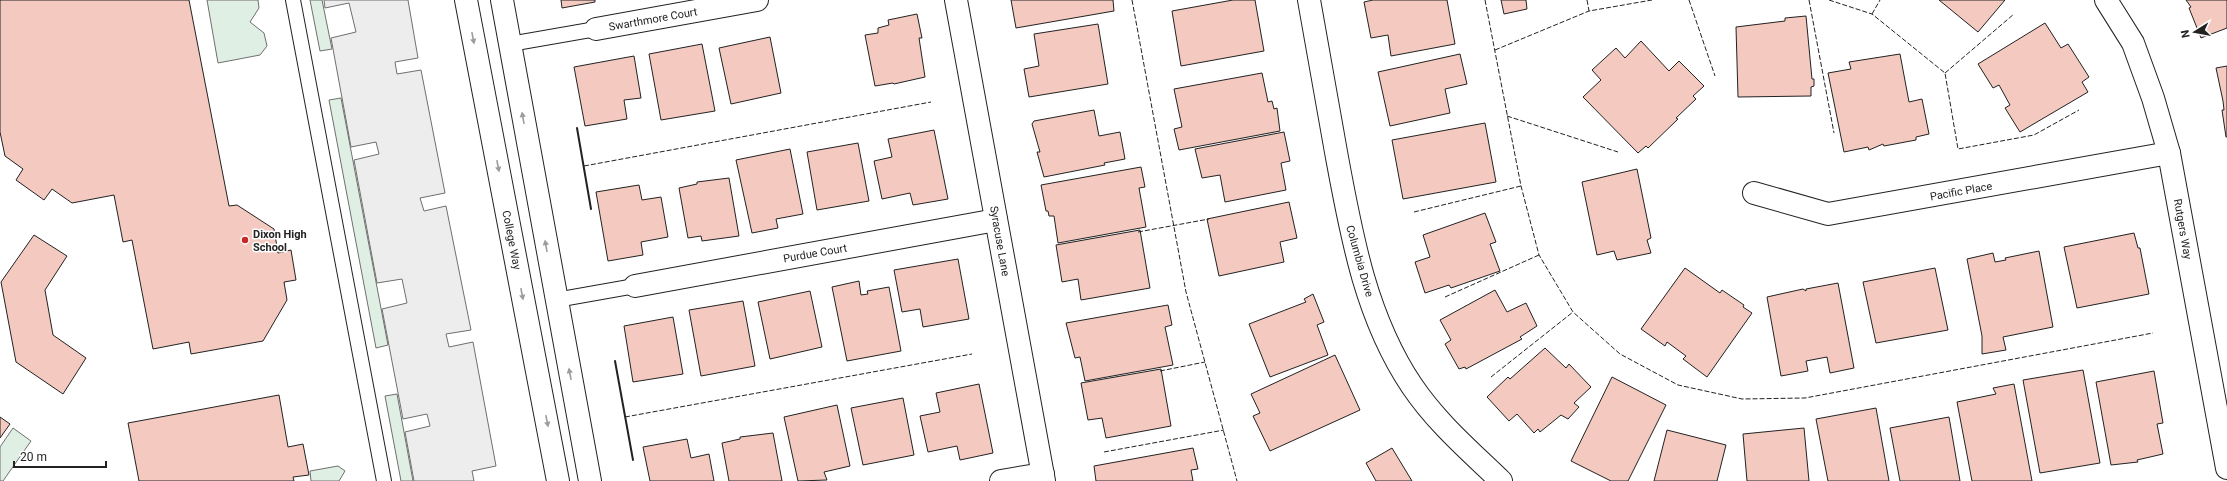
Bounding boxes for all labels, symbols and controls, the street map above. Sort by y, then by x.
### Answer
street label: Swarthmore Court [608,5,699,34]
north arrow [2175,12,2215,52]
text: N [2179,29,2193,39]
one-way arrow [471,32,477,44]
one-way arrow [520,112,526,124]
one-way arrow [495,160,501,172]
street label: Pacific Place [1929,180,1993,203]
street label: Rutgers Way [2171,198,2194,261]
street label: Syracuse Lane [987,205,1012,277]
street label: College Way [499,209,524,272]
street label: Columbia Drive [1343,224,1376,299]
place label: Dixon High School [253,228,307,254]
marker: Dixon High School [240,235,250,245]
one-way arrow [543,240,549,252]
street label: Purdue Court [782,241,848,265]
one-way arrow [520,288,526,300]
one-way arrow [567,368,573,380]
one-way arrow [544,415,550,427]
scale bar [14,443,106,469]
text: 20 m [20,450,47,464]

